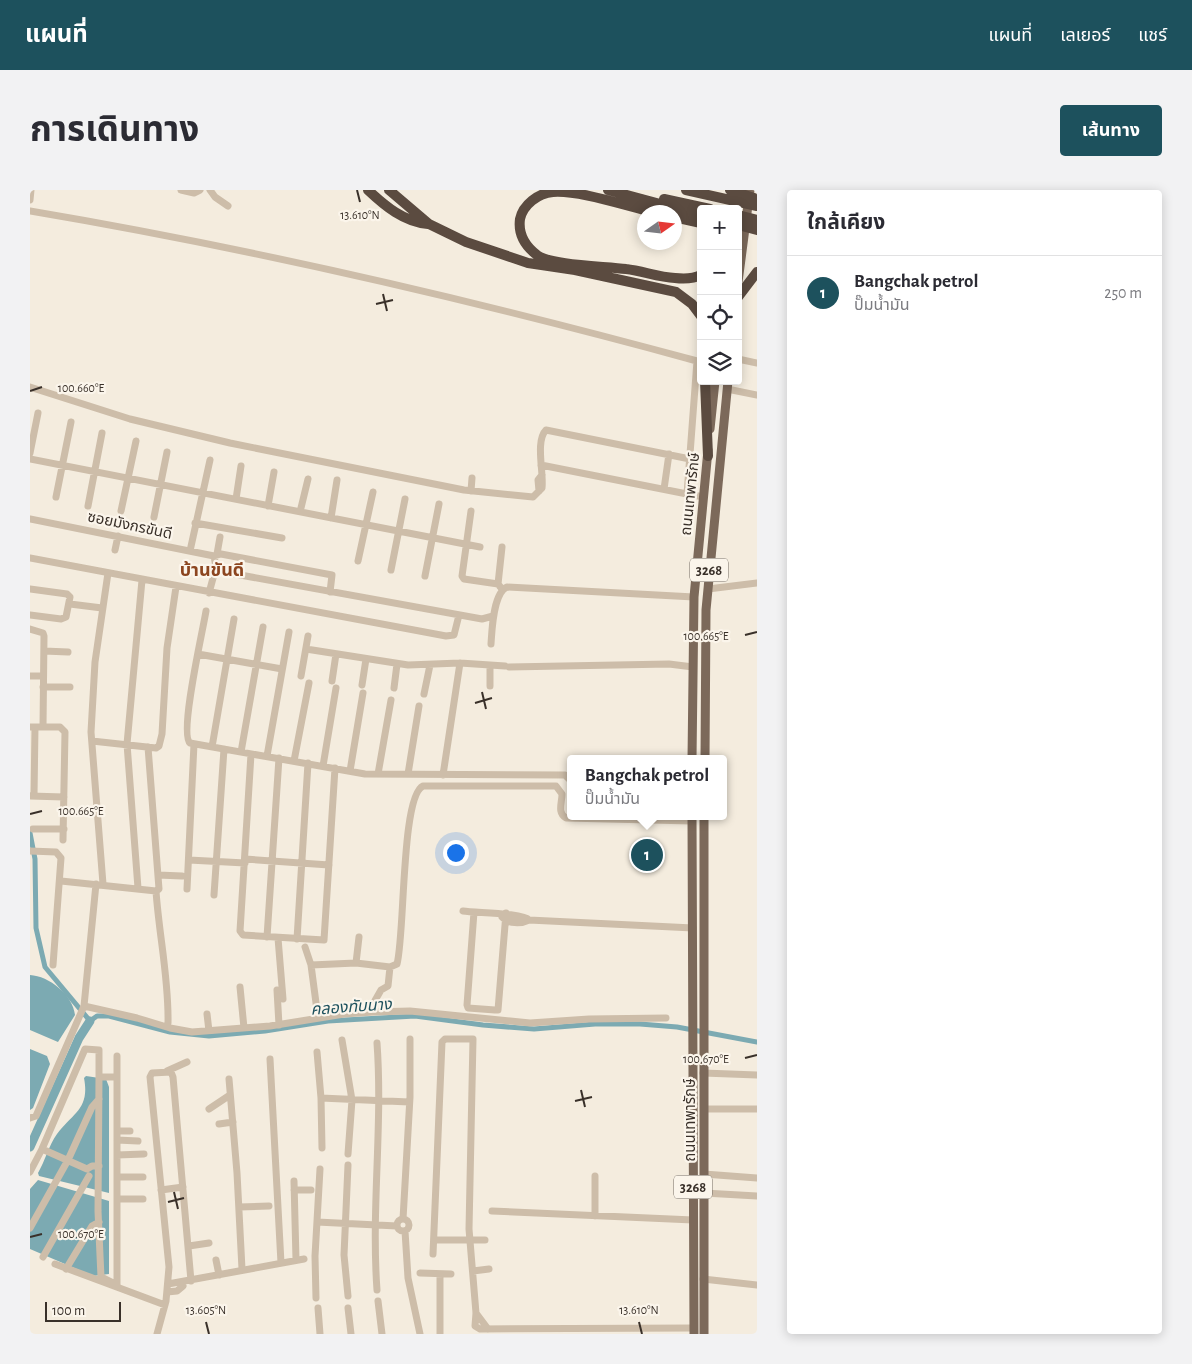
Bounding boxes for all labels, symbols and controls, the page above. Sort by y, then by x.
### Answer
text: แผนที่ [25,23,88,47]
text: แผนที่ [988,27,1032,45]
text: เลเยอร์ [1060,27,1110,45]
text: แชร์ [1138,27,1167,45]
button: เส้นทาง [1060,105,1162,156]
text: การเดินทาง [30,113,199,148]
north arrow [637,205,682,250]
map controls [697,205,742,385]
button: + [697,205,742,250]
text: 13.610°N [340,209,380,221]
text: ใกล้เคียง [807,212,885,233]
button: − [697,250,742,295]
text: Bangchak petrol [854,272,979,291]
text: 1 [820,285,826,301]
text: 250 m [1104,285,1142,301]
button: locate [697,295,742,340]
text: ปั๊มน้ำมัน [854,297,909,313]
button: layers [697,340,742,385]
text: 100.660°E [58,382,104,394]
street label: ถนนเทพารักษ์ [678,451,702,536]
street label: ซอยมังกรขันดี [86,508,174,542]
road number: 3268 [690,558,728,582]
district label: บ้านขันดี [180,561,244,580]
text: 100.665°E [683,630,729,642]
popup [567,755,727,820]
text: Bangchak petrol [585,766,709,785]
text: ปั๊มน้ำมัน [585,791,640,807]
text: 100.665°E [58,805,104,817]
pin: 1 [631,836,663,874]
your location [443,840,469,866]
water label: คลองทับนาง [310,996,393,1018]
text: 100.670°E [683,1053,729,1065]
street label: ถนนเทพารักษ์ [682,1078,698,1162]
road number: 3268 [674,1176,712,1199]
text: 100.670°E [58,1228,104,1240]
scale bar [45,1299,121,1322]
text: 100 m [52,1304,85,1318]
text: 13.605°N [186,1304,226,1316]
text: 13.610°N [619,1304,659,1316]

